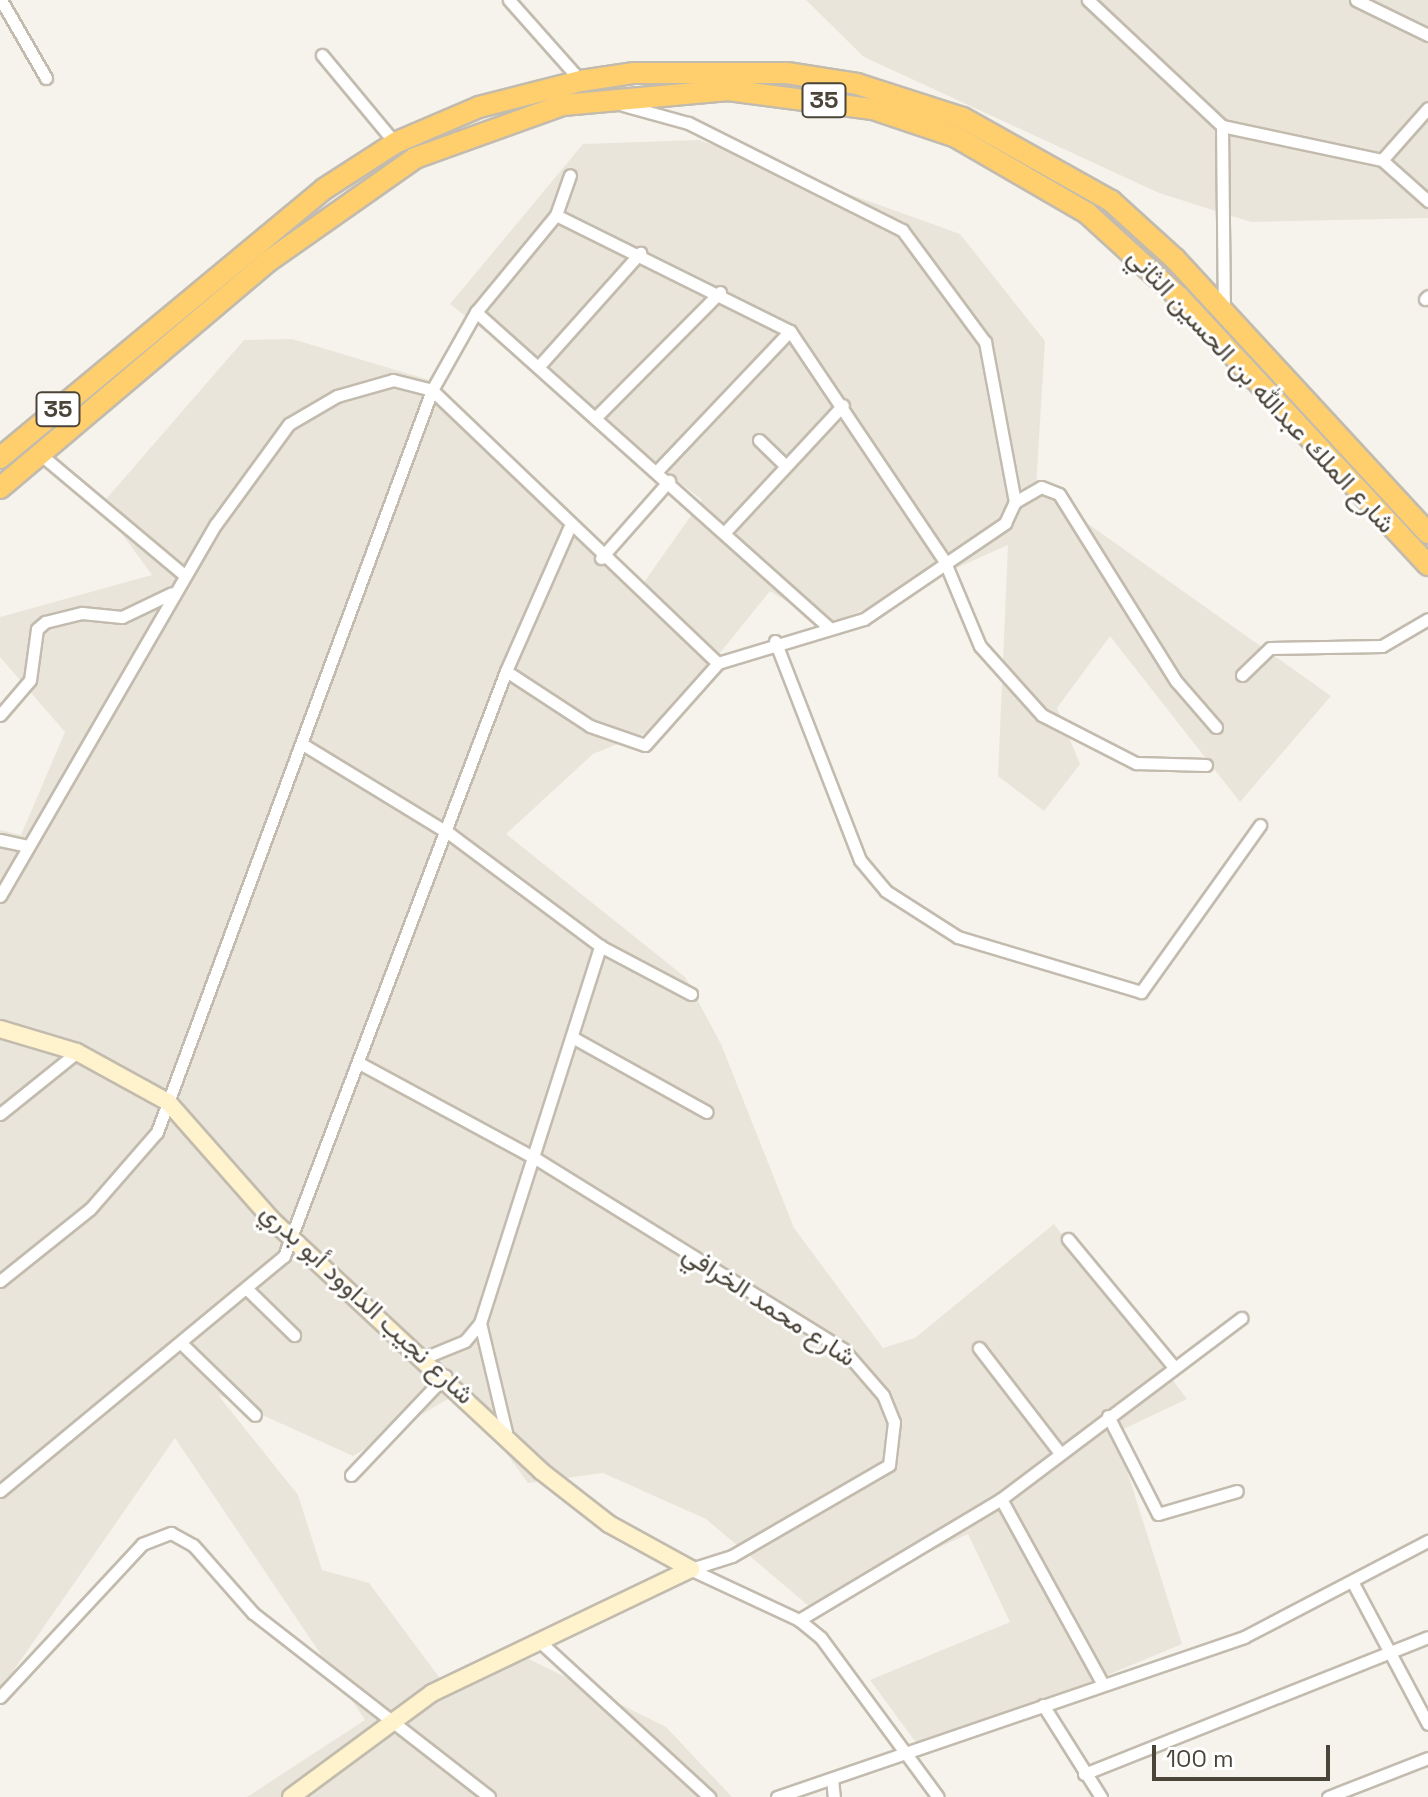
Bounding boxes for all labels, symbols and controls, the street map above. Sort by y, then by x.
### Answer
road number: 35 [800,80,848,120]
street label: شارع الملك عبدالله بن الحسين الثاني [1121,242,1401,540]
road number: 35 [34,389,82,429]
street label: شارع نجيب الداوود أبو بدري [254,1197,480,1411]
street label: شارع محمد الخرافي [677,1238,861,1374]
scale bar [1156,1729,1334,1779]
text: 100 m [1166,1743,1234,1774]

